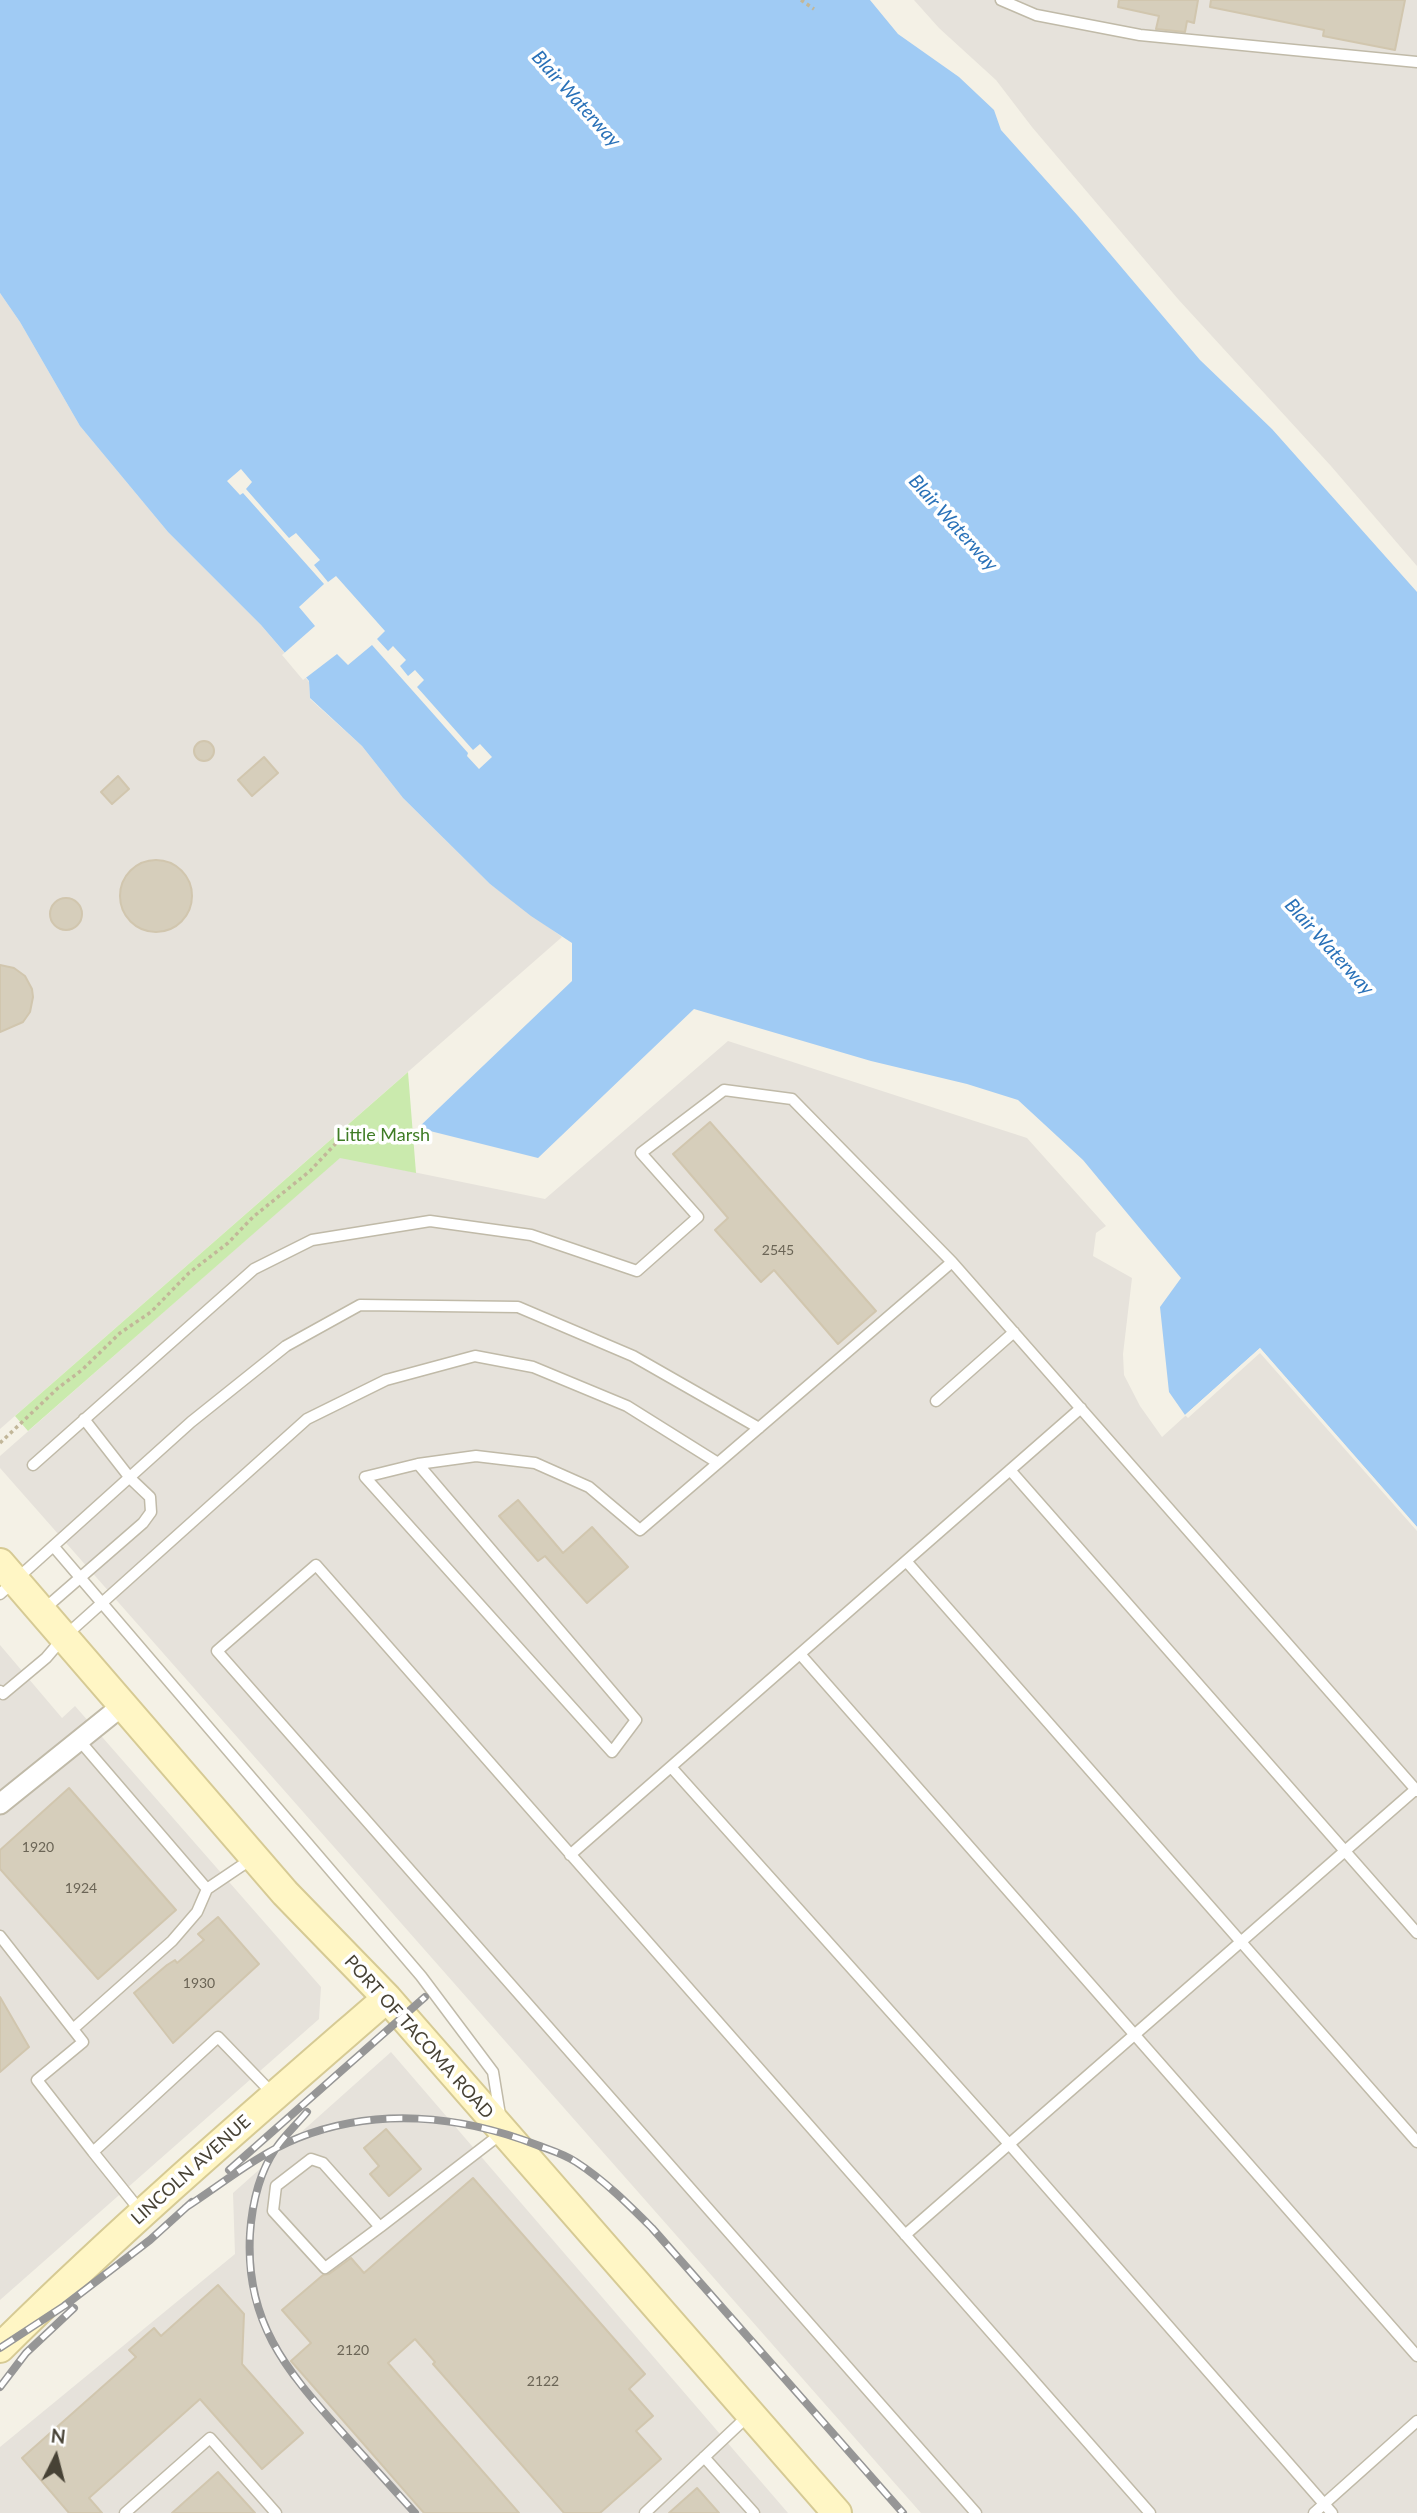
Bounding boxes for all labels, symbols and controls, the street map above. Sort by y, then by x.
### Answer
water label: Blair Waterway [527,46,625,152]
water label: Blair Waterway [904,470,1002,576]
water label: Blair Waterway [1280,894,1378,1000]
park label: Little Marsh [336,1124,430,1146]
house number: 2545 [762,1242,794,1258]
house number: 1920 [22,1839,54,1855]
house number: 1924 [65,1880,97,1896]
street label: PORT OF TACOMA ROAD [340,1951,498,2123]
house number: 1930 [183,1975,215,1991]
street label: LINCOLN AVENUE [127,2111,255,2229]
house number: 2120 [337,2342,369,2358]
house number: 2122 [527,2373,559,2389]
north arrow [21,2422,91,2492]
text: N [50,2423,67,2448]

